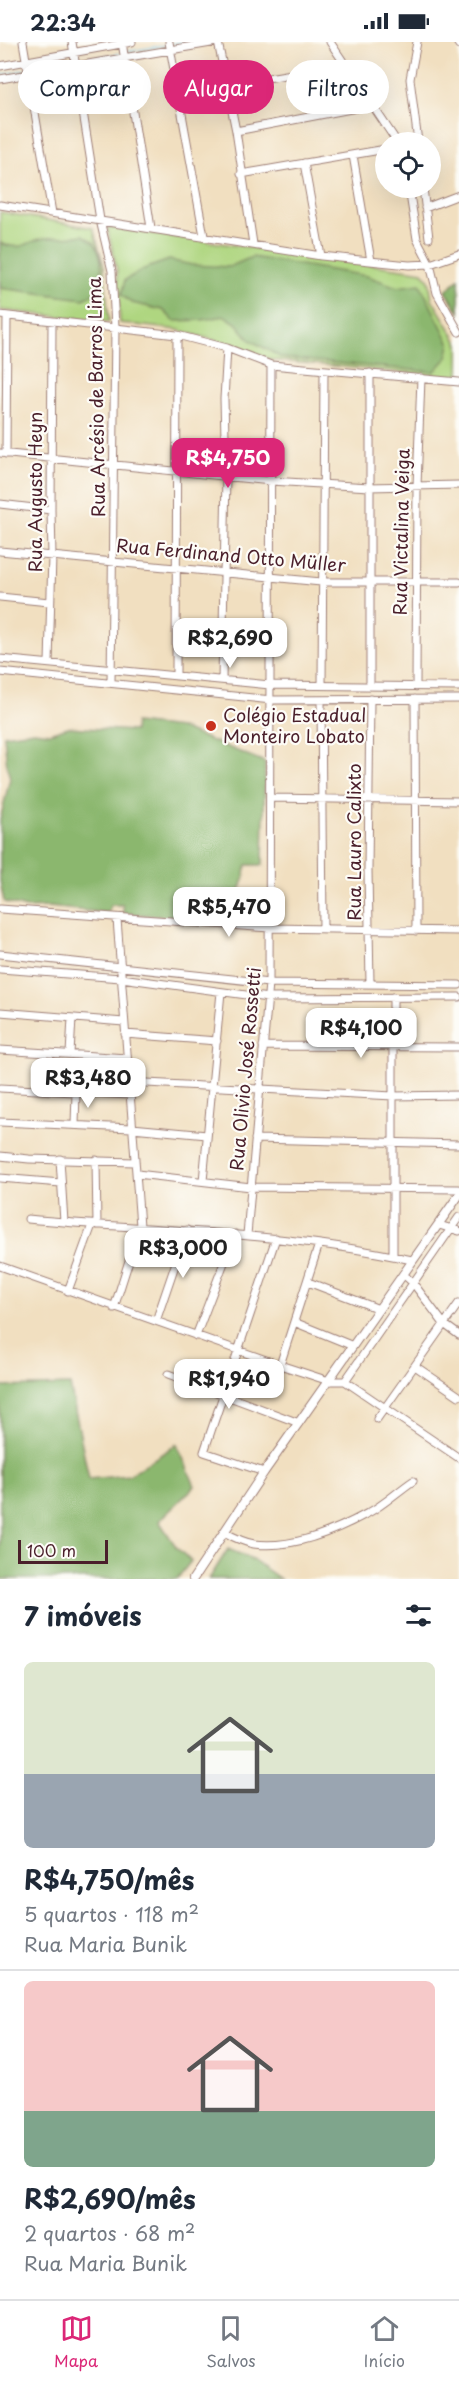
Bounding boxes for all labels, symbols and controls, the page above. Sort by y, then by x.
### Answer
text: 22:34 [30,5,96,38]
chip: Comprar [18,60,151,114]
chip: Alugar [163,60,274,114]
chip: Filtros [286,60,389,114]
map controls [375,132,441,198]
button: locate [375,132,441,198]
street label: Rua Arcésio de Barros Lima [80,276,111,517]
street label: Rua Augusto Heyn [21,412,48,572]
pin: R$4,750 [173,438,283,489]
text: R$4,750 [186,442,270,472]
street label: Rua Victalina Veiga [386,448,415,616]
street label: Rua Ferdinand Otto Müller [115,531,348,578]
pin: R$2,690 [175,618,285,669]
text: R$2,690 [187,622,273,652]
place label: Colégio Estadual Monteiro Lobato [223,701,366,749]
marker: Colégio Estadual Monteiro Lobato [204,719,218,733]
street label: Rua Lauro Calixto [340,763,367,921]
pin: R$5,470 [174,887,284,938]
text: R$5,470 [187,891,271,921]
street label: Rua Olivio José Rossetti [222,966,267,1172]
pin: R$4,100 [306,1008,416,1059]
text: R$4,100 [320,1012,402,1042]
pin: R$3,480 [33,1058,143,1109]
text: R$3,480 [45,1062,131,1092]
pin: R$3,000 [128,1228,238,1279]
text: R$3,000 [138,1232,228,1262]
pin: R$1,940 [174,1359,284,1410]
text: R$1,940 [188,1363,270,1393]
scale bar [18,1537,108,1564]
text: 100 m [27,1538,76,1562]
text: 7 imóveis [24,1596,142,1635]
icon: filters [402,1599,435,1632]
icon: home [176,1701,284,1809]
text: R$4,750/mês [24,1860,195,1899]
text: 5 quartos · 118 m² [24,1899,199,1929]
text: Rua Maria Bunik [24,1929,187,1959]
icon: home [176,2020,284,2128]
text: R$2,690/mês [24,2179,196,2218]
text: 2 quartos · 68 m² [24,2218,195,2248]
text: Rua Maria Bunik [24,2248,187,2278]
tab: Mapa [54,2312,98,2372]
tab: Salvos [206,2312,256,2372]
tab: Início [364,2312,405,2372]

